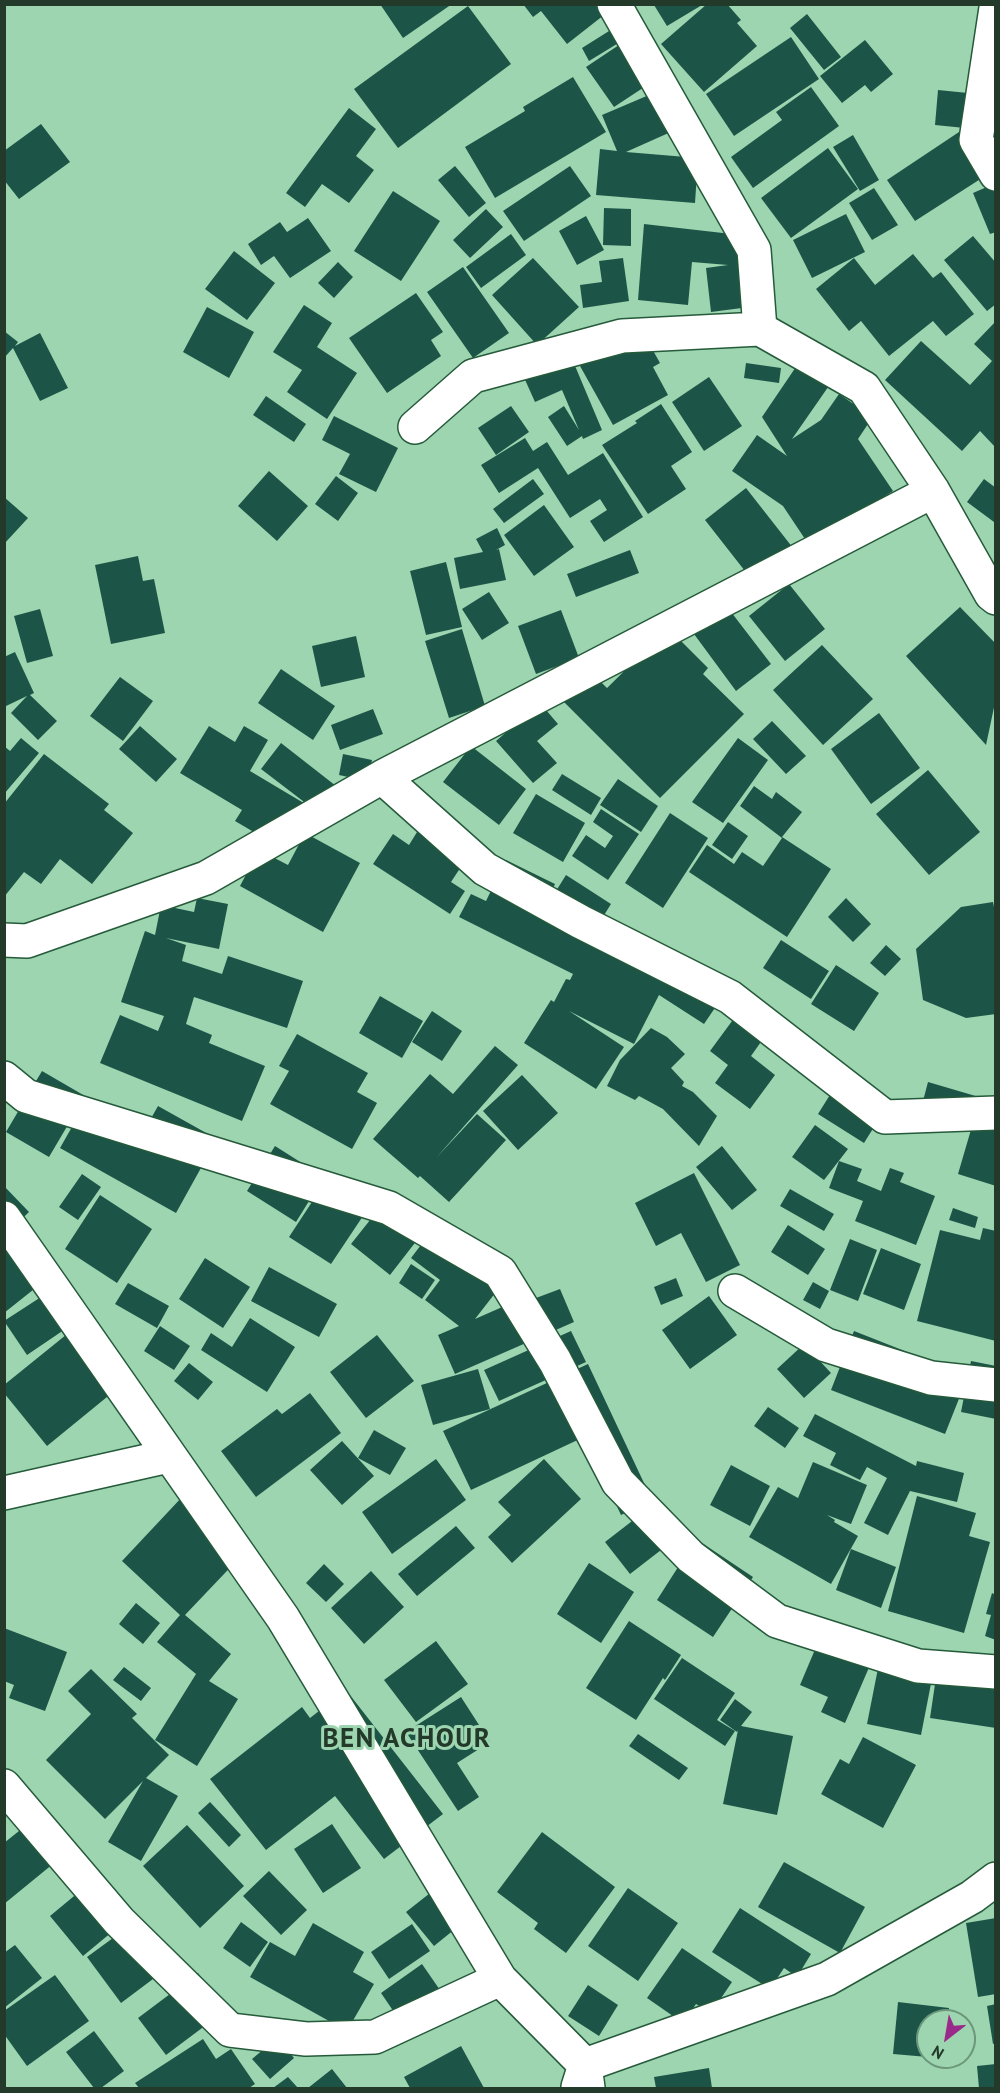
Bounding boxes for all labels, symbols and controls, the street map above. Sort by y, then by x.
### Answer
district label: BEN ACHOUR [322,1723,492,1755]
north arrow [916,2009,976,2069]
text: N [928,2041,947,2064]

